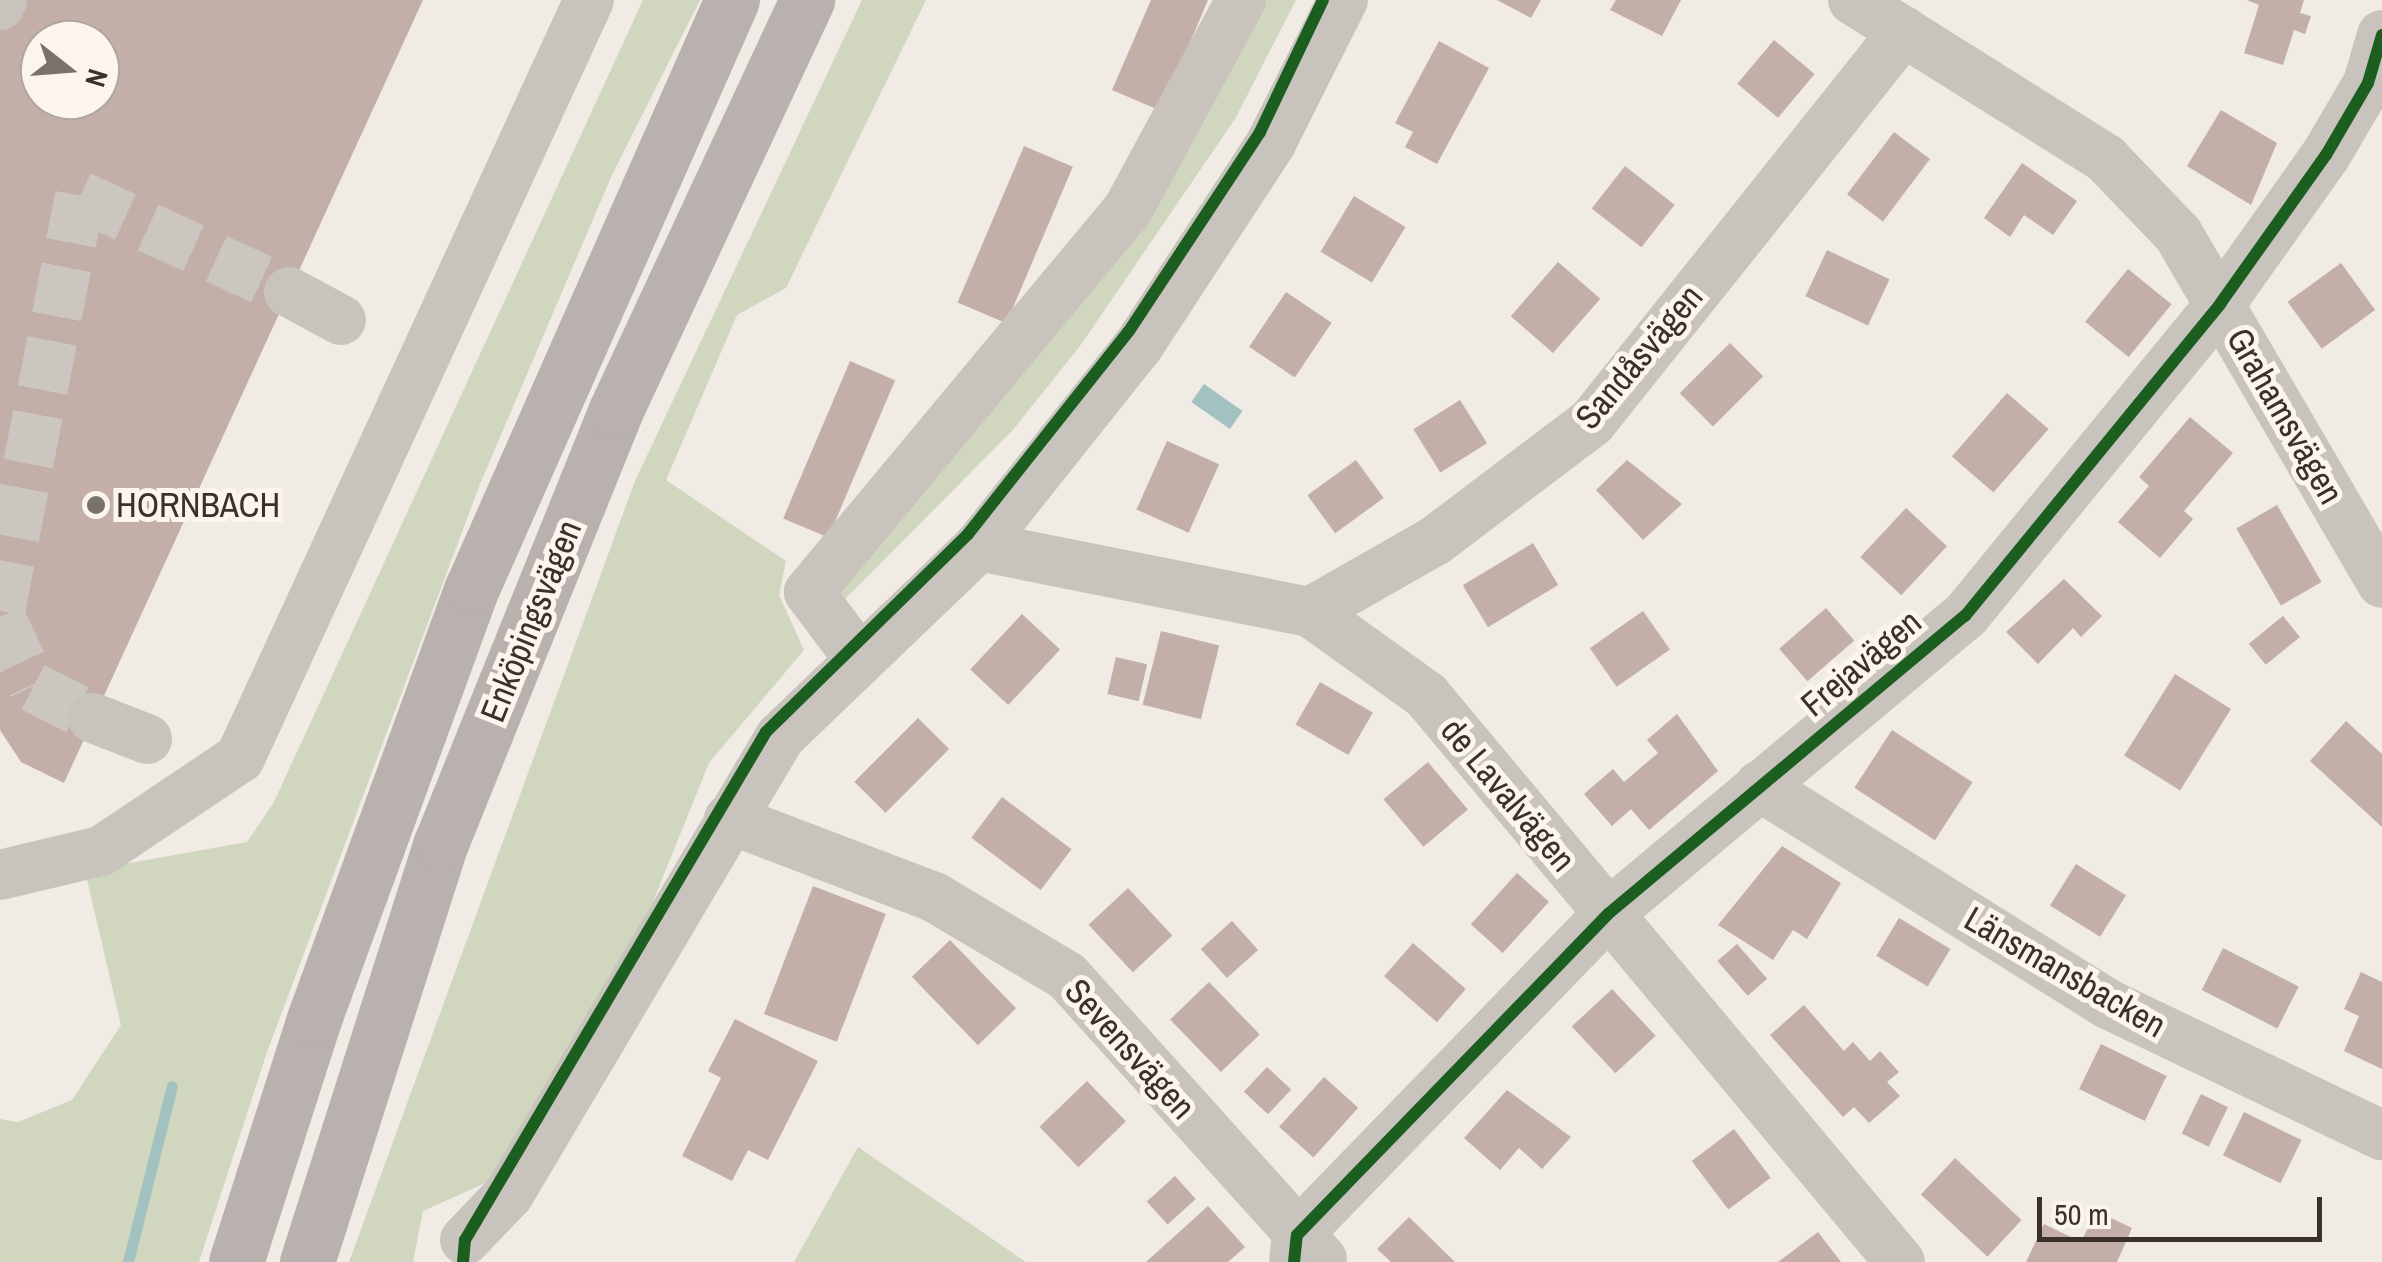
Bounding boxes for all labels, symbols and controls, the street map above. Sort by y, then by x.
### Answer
north arrow [20,20,120,120]
text: N [76,65,117,92]
street label: Sandåsvägen [1567,276,1711,438]
street label: Grahamsvägen [2218,321,2352,511]
place label: HORNBACH [116,484,280,526]
marker: HORNBACH [85,494,107,516]
street label: Enköpingsvägen [471,514,591,728]
street label: Frejavägen [1793,601,1929,725]
street label: de Lavalvägen [1432,710,1584,880]
street label: Länsmansbacken [1957,898,2173,1046]
street label: Sevensvägen [1056,970,1204,1128]
scale bar [2042,1177,2327,1239]
text: 50 m [2054,1194,2109,1234]

